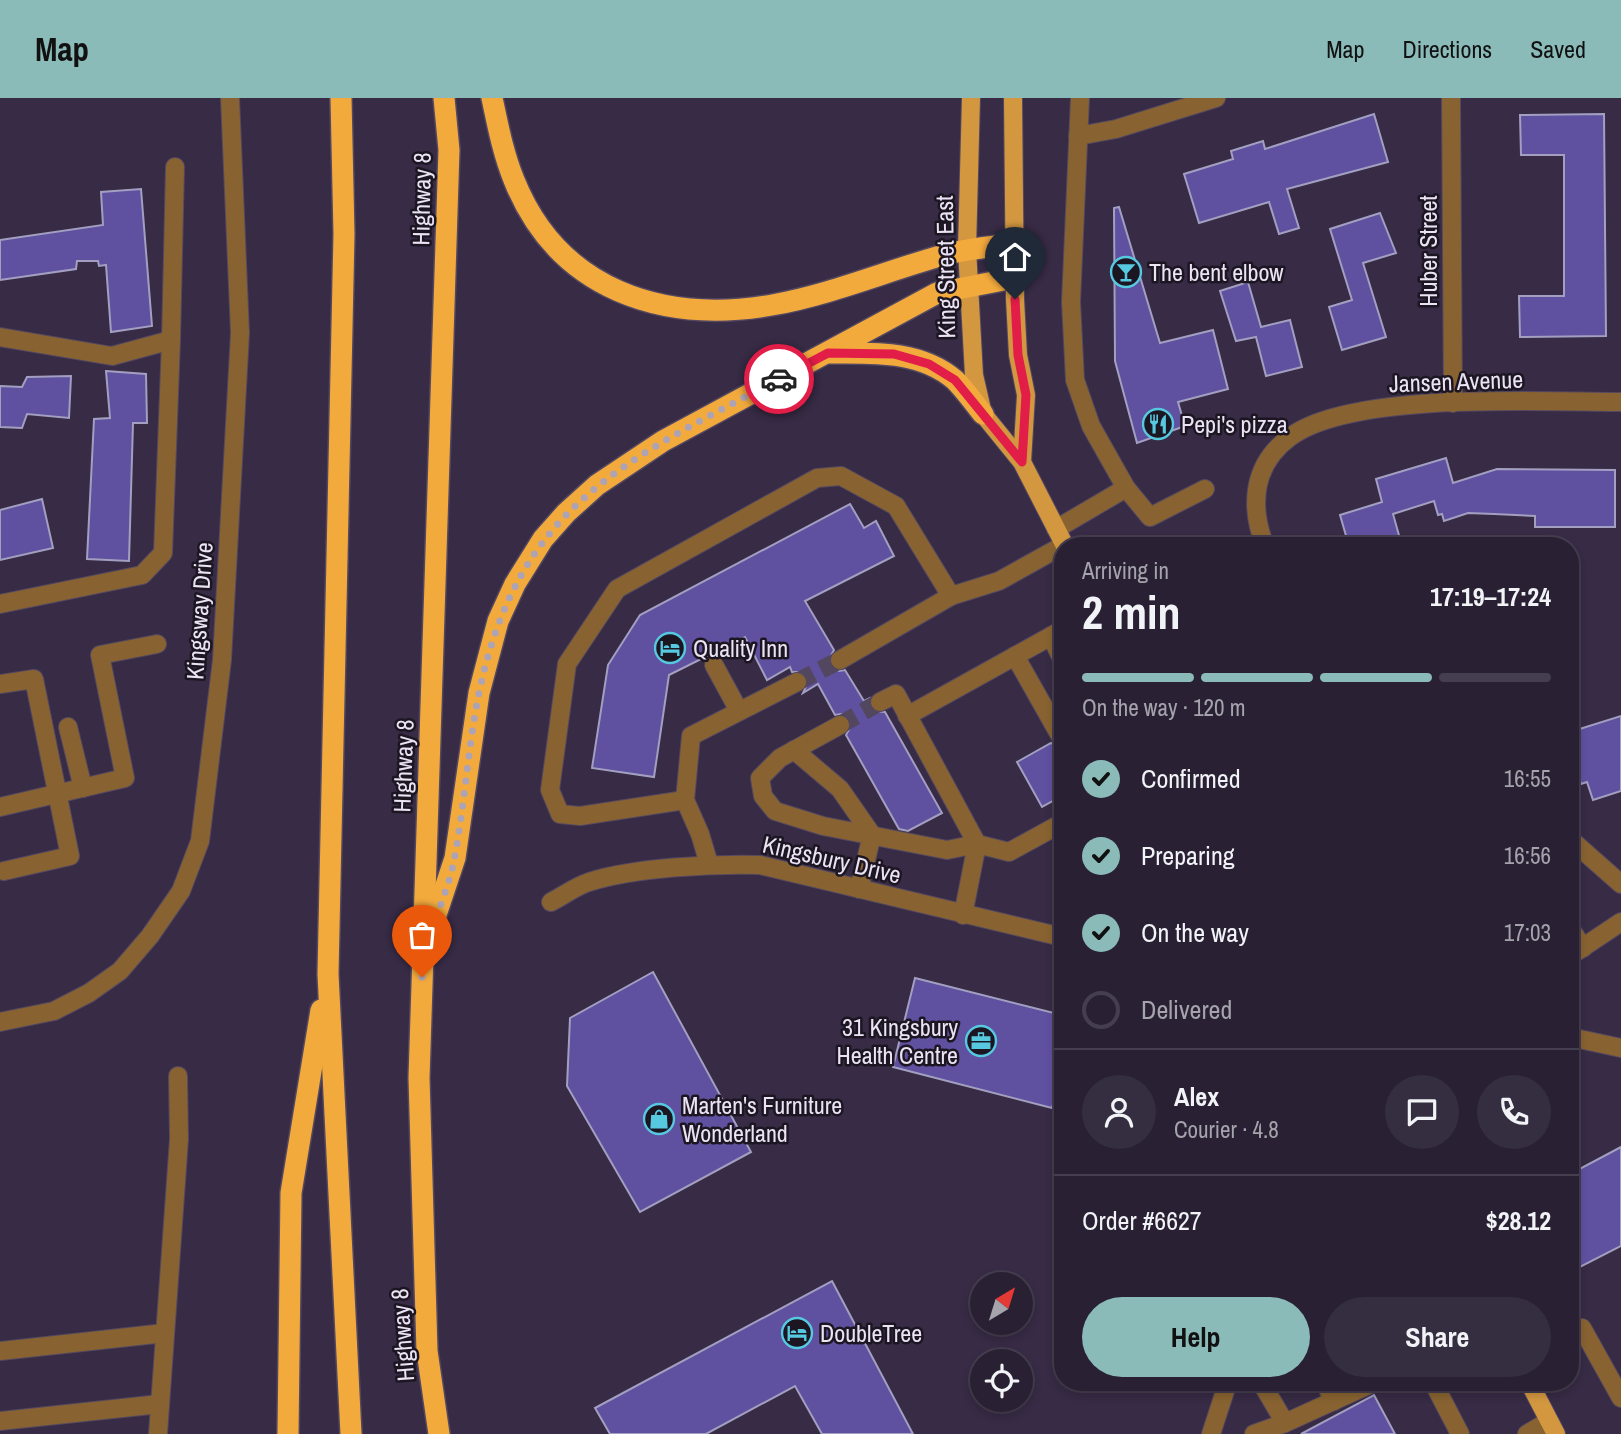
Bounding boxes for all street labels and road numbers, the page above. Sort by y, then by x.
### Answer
street label: Highway 8 [404,152,438,246]
street label: King Street East [928,195,962,339]
street label: Huber Street [1412,195,1444,307]
street label: Jansen Avenue [1388,363,1524,399]
street label: Kingsway Drive [178,541,220,681]
street label: Highway 8 [385,719,421,813]
street label: Kingsbury Drive [760,828,904,890]
street label: Highway 8 [383,1288,421,1382]

